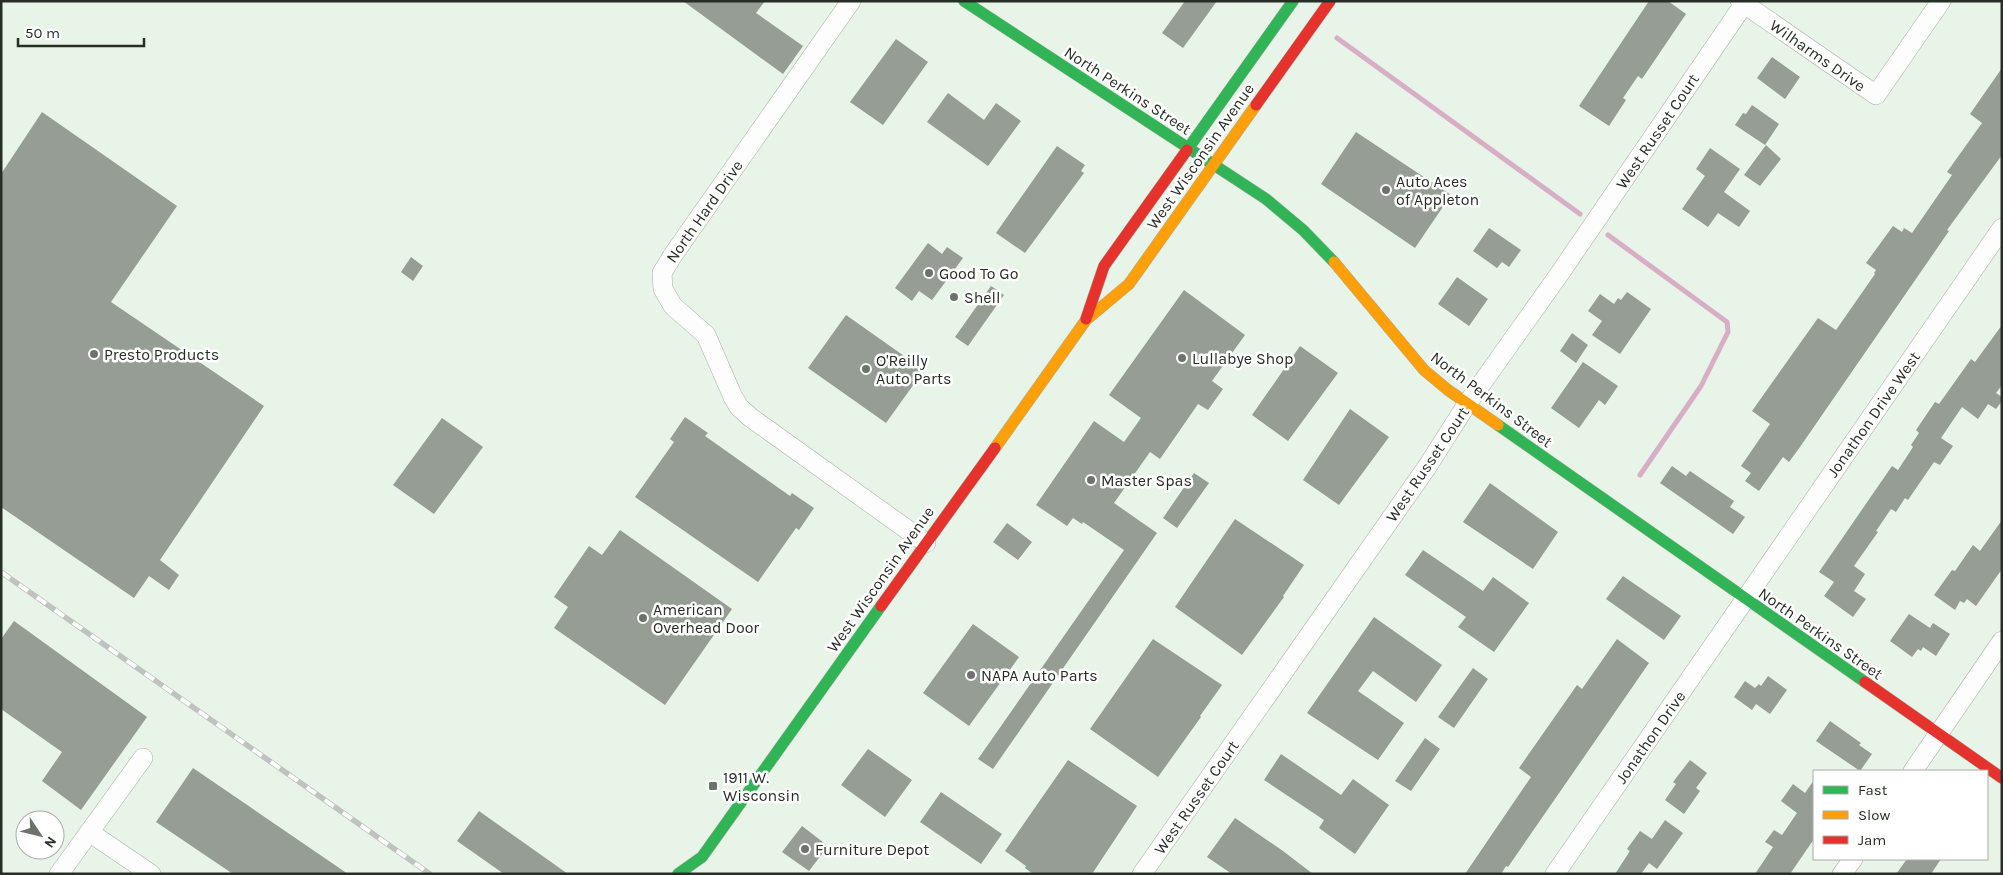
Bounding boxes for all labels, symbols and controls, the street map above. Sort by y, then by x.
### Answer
scale bar [18,15,144,47]
street label: Wilharms Drive [1766,15,1869,95]
text: 50 m [25,24,60,42]
street label: North Perkins Street [1061,42,1195,139]
street label: West Russet Court [1612,70,1703,192]
street label: West Wisconsin Avenue [1143,80,1258,233]
street label: North Hard Drive [662,156,747,266]
place label: Auto Aces of Appleton [1396,172,1479,209]
marker: Auto Aces of Appleton [1380,184,1392,196]
place label: Good To Go [939,264,1018,283]
marker: Good To Go [923,267,935,279]
place label: Shell [964,288,1001,307]
marker: Shell [948,291,960,303]
place label: Presto Products [104,345,219,364]
street label: North Perkins Street [1427,347,1556,451]
marker: Presto Products [88,348,100,360]
street label: Jonathon Drive West [1823,348,1924,481]
place label: Lullabye Shop [1192,349,1293,368]
place label: O'Reilly Auto Parts [876,351,951,388]
marker: Lullabye Shop [1176,352,1188,364]
marker: O'Reilly Auto Parts [860,363,872,375]
street label: West Russet Court [1382,403,1473,525]
place label: Master Spas [1101,471,1192,490]
marker: Master Spas [1085,474,1097,486]
street label: West Wisconsin Avenue [823,503,938,656]
street label: North Perkins Street [1755,583,1887,683]
place label: American Overhead Door [653,600,759,637]
marker: American Overhead Door [637,612,649,624]
place label: NAPA Auto Parts [981,666,1098,685]
marker: NAPA Auto Parts [965,669,977,681]
street label: Jonathon Drive [1611,687,1689,787]
street label: West Russet Court [1150,737,1243,858]
place label: 1911 W. Wisconsin [723,768,800,805]
legend [1813,770,1988,860]
marker: 1911 W. Wisconsin [707,780,719,792]
text: Fast [1858,781,1888,799]
text: Slow [1858,806,1890,824]
north arrow [15,810,65,860]
text: Jam [1858,831,1886,849]
text: N [40,833,60,851]
place label: Furniture Depot [815,840,929,859]
marker: Furniture Depot [799,843,811,855]

